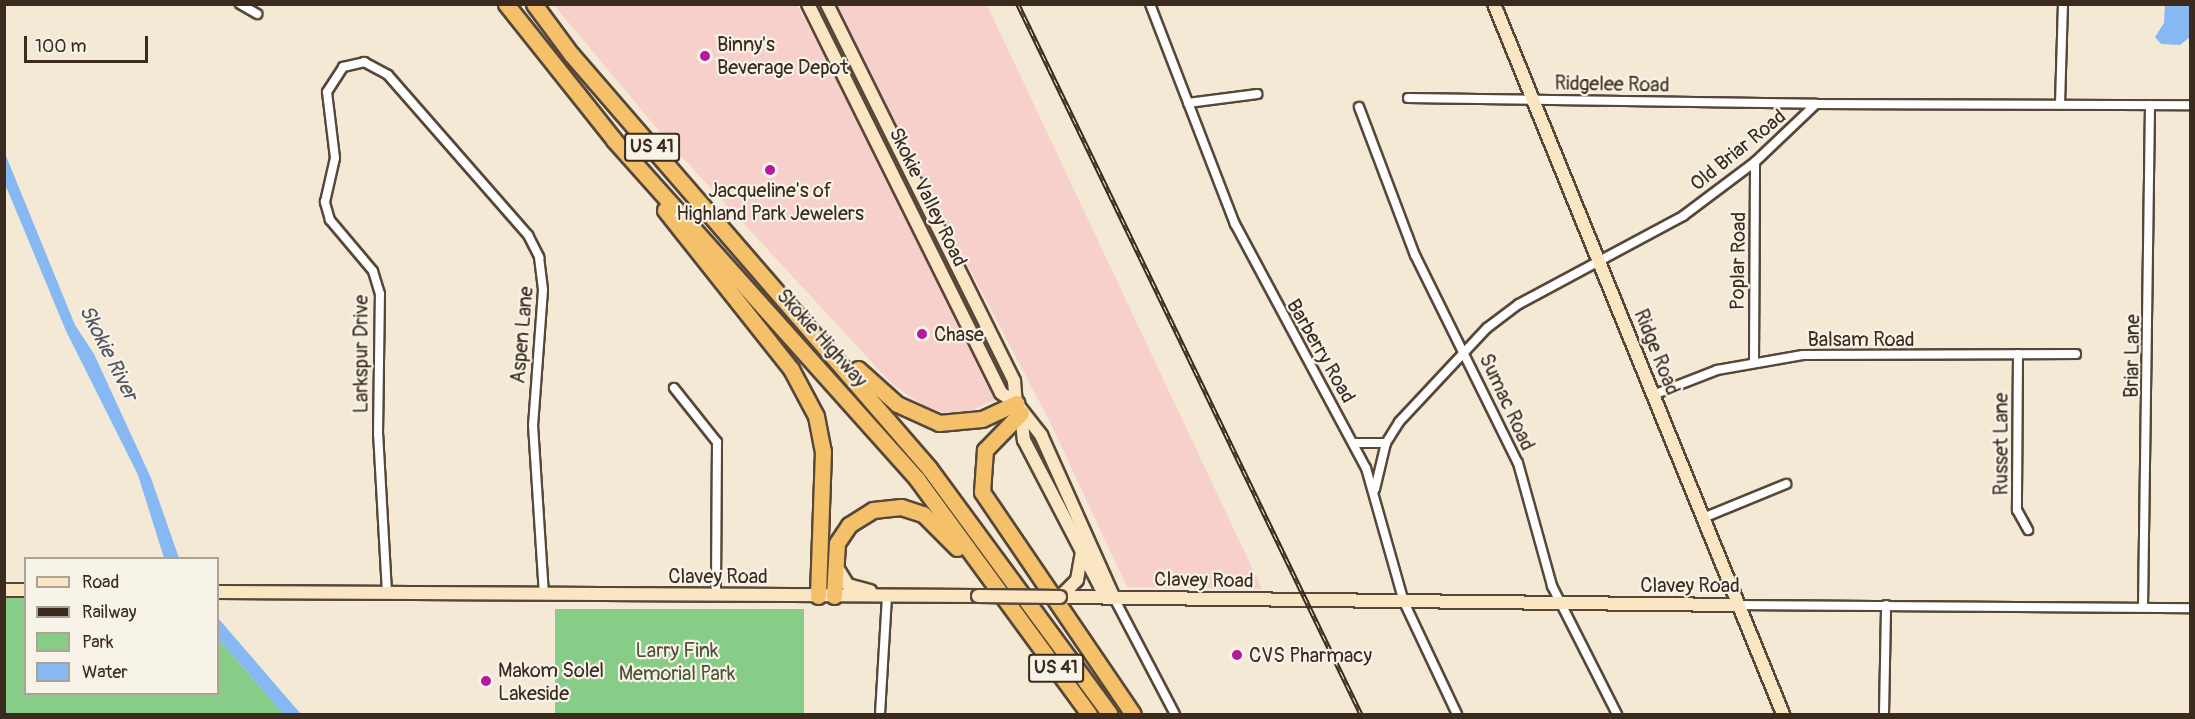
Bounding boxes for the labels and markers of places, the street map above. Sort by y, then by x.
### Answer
place label: Binny's Beverage Depot [717,33,848,80]
marker: Binny's Beverage Depot [698,49,712,63]
marker: Jacqueline's of Highland Park Jewelers [763,163,777,177]
place label: Jacqueline's of Highland Park Jewelers [676,179,864,226]
place label: Chase [934,322,984,346]
marker: Chase [915,327,929,341]
place label: CVS Pharmacy [1249,643,1372,667]
marker: CVS Pharmacy [1230,648,1244,662]
place label: Makom Solel Lakeside [498,658,604,705]
marker: Makom Solel Lakeside [479,674,493,688]

